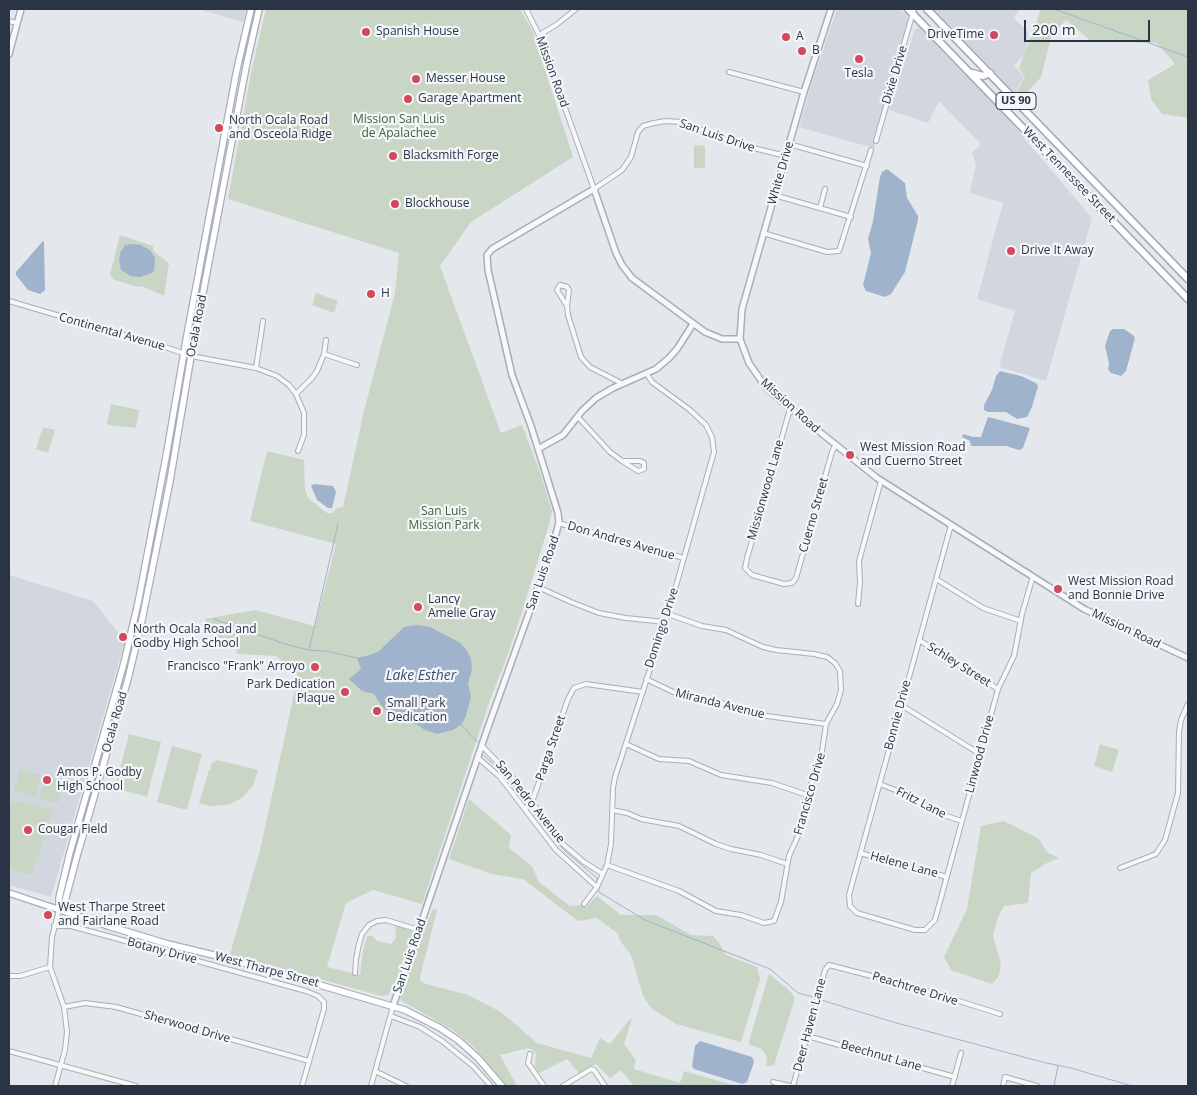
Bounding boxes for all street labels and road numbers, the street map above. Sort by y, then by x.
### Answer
street label: Mission Road [532,34,572,110]
street label: Dixie Drive [879,44,911,106]
road number: US 90 [996,92,1036,110]
street label: San Luis Drive [678,116,756,156]
street label: West Tennessee Street [1020,124,1118,226]
street label: White Drive [765,140,797,206]
street label: Ocala Road [184,294,210,358]
street label: Continental Avenue [57,310,167,354]
street label: Mission Road [757,376,823,436]
street label: Missionwood Lane [745,438,787,542]
street label: Cuerno Street [796,476,832,554]
street label: Don Andres Avenue [566,519,676,563]
street label: San Luis Road [524,534,562,612]
street label: Domingo Drive [642,586,682,670]
street label: Mission Road [1089,606,1163,652]
street label: Schley Street [925,640,993,690]
street label: Bonnie Drive [882,678,914,752]
street label: Miranda Avenue [674,686,766,722]
street label: Ocala Road [99,690,131,754]
street label: Parga Street [533,713,569,783]
street label: Linwood Drive [963,713,997,795]
street label: Francisco Drive [791,751,829,837]
street label: San Pedro Avenue [492,758,568,846]
street label: Fritz Lane [894,784,948,822]
street label: Helene Lane [869,849,939,881]
street label: San Luis Road [391,917,429,995]
street label: Botany Drive [125,935,199,967]
street label: West Tharpe Street [213,949,321,991]
street label: Peachtree Drive [870,969,960,1009]
street label: Deer Haven Lane [791,977,829,1073]
street label: Sherwood Drive [142,1008,232,1046]
street label: Beechnut Lane [839,1038,923,1074]

